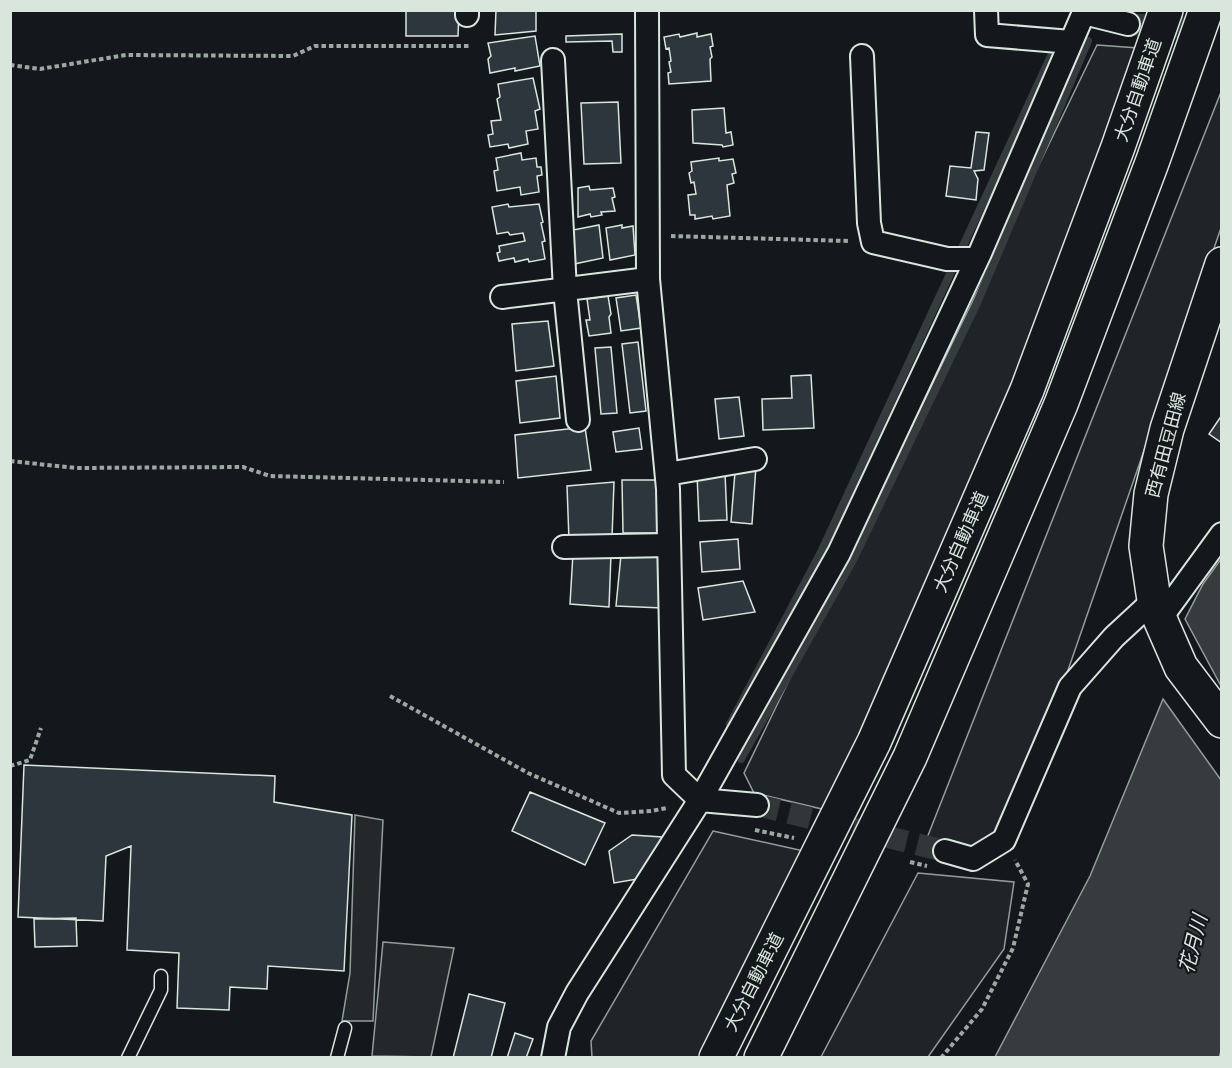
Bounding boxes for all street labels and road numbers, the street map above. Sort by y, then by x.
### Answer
street label: 大分自動車道 [1110,35,1165,144]
street label: 西有田豆田線 [1141,390,1190,500]
street label: 大分自動車道 [929,488,992,595]
street label: 大分自動車道 [720,929,787,1035]

